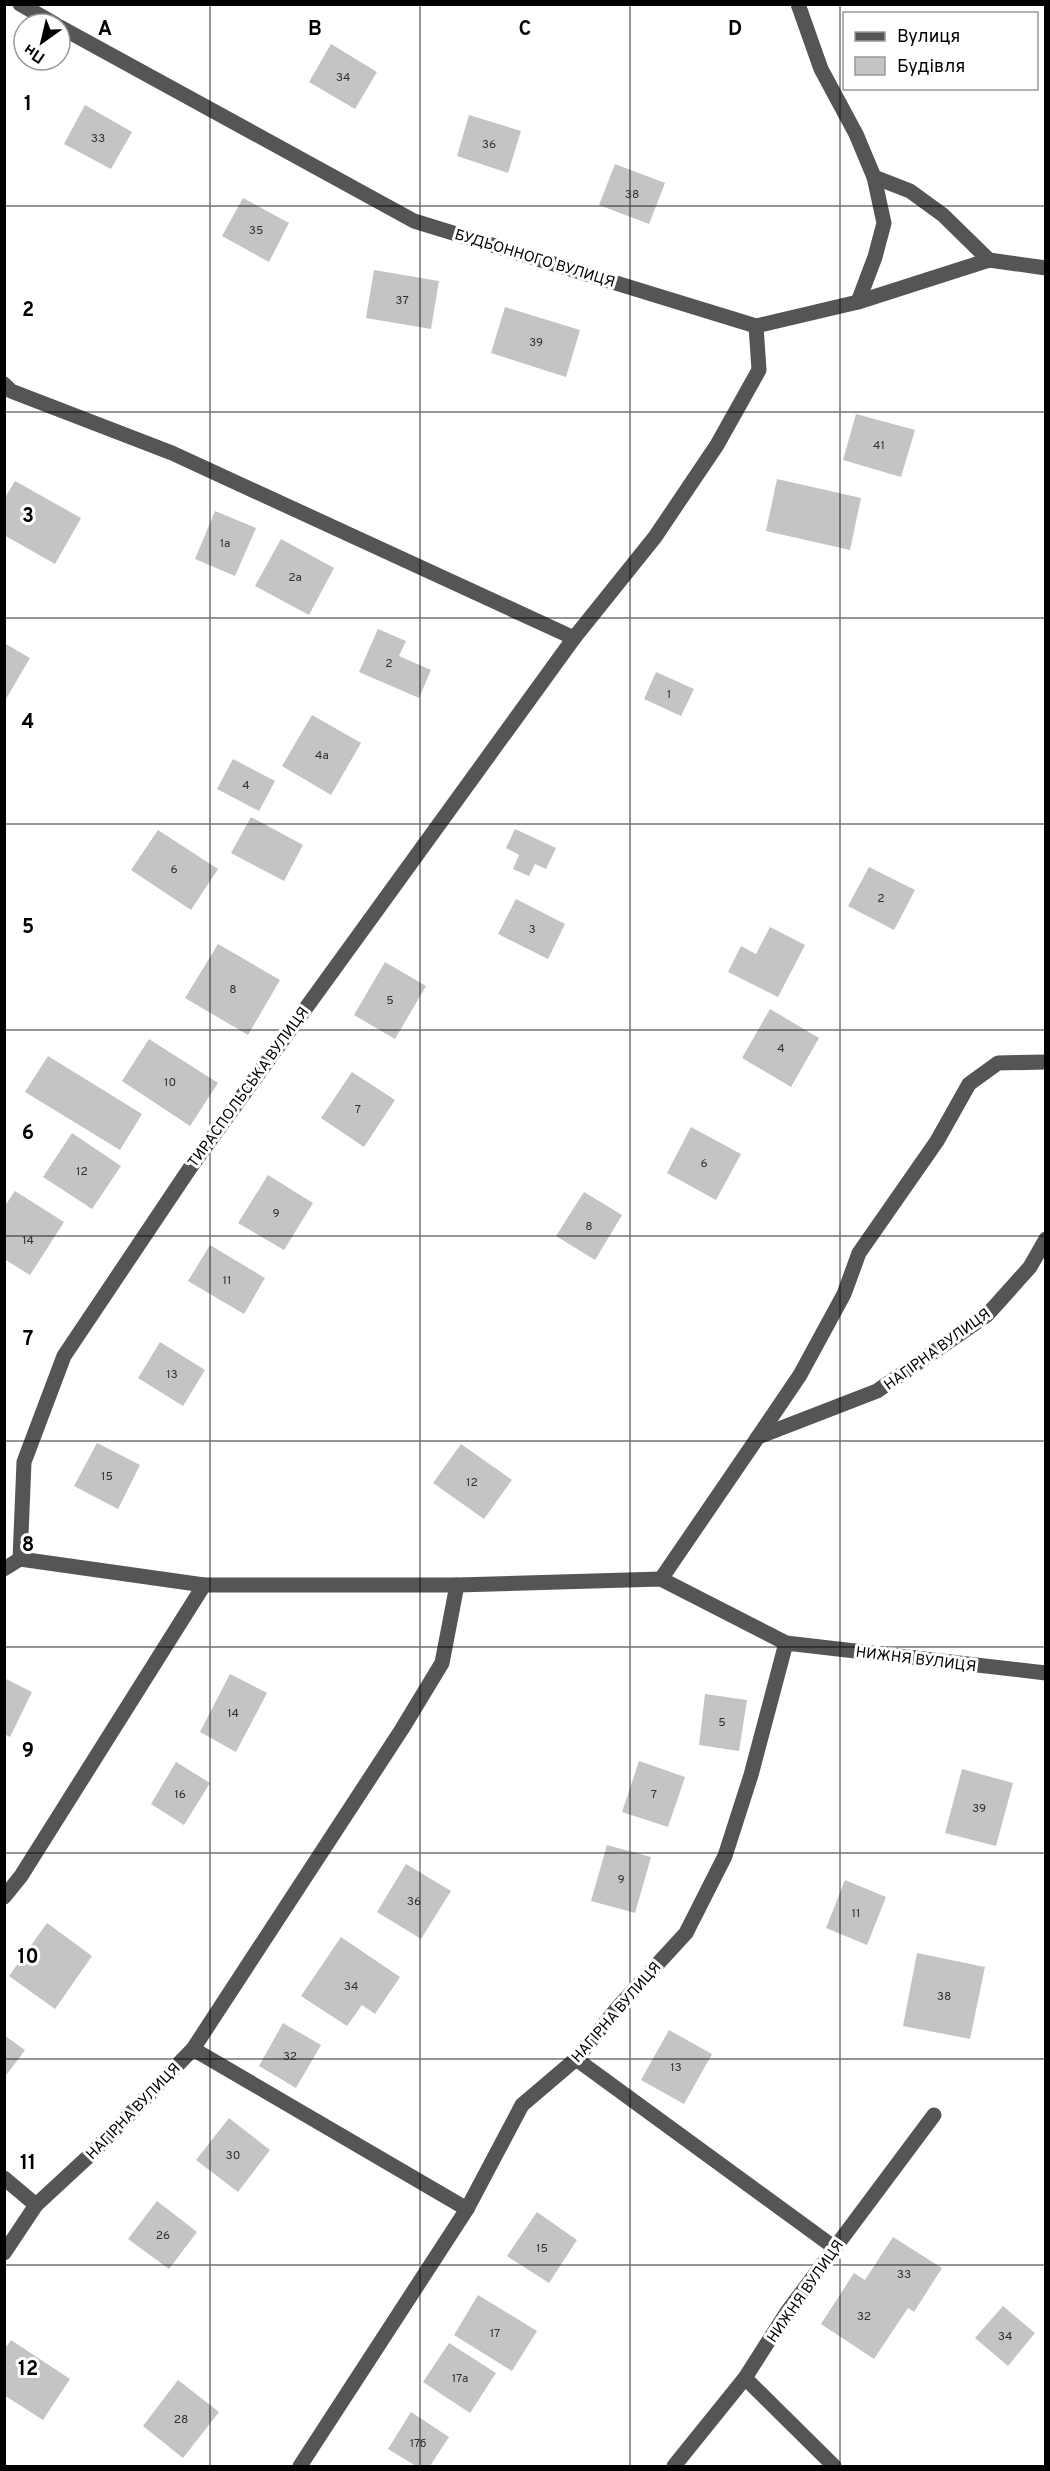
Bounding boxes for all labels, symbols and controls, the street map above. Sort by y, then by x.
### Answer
north arrow [12,12,72,72]
legend [843,12,1038,90]
text: A [98,17,112,43]
text: B [308,17,322,43]
text: C [519,17,531,43]
text: D [728,17,742,43]
text: Вулиця [897,26,960,49]
text: Пн [20,38,49,67]
text: Будівля [897,56,965,79]
house number: 34 [336,70,350,86]
text: 1 [24,92,32,118]
house number: 33 [91,131,105,147]
house number: 36 [482,137,496,153]
house number: 38 [625,187,639,203]
house number: 35 [249,223,263,239]
street label: БУДЬОННОГО ВУЛИЦЯ [452,226,617,293]
house number: 37 [395,293,409,309]
text: 2 [22,298,34,324]
house number: 39 [529,335,543,351]
house number: 41 [873,438,885,454]
text: 3 [22,504,34,530]
house number: 1а [220,536,230,552]
house number: 2а [288,570,302,586]
house number: 2 [385,656,393,672]
house number: 1 [667,687,671,703]
text: 4 [22,710,34,736]
house number: 4а [315,748,329,764]
house number: 4 [242,778,250,794]
house number: 6 [170,862,178,878]
house number: 2 [877,891,885,907]
text: 5 [22,915,34,941]
house number: 3 [528,922,536,938]
house number: 8 [229,982,237,998]
house number: 5 [386,993,394,1009]
street label: ТИРАСПОЛЬСЬКА ВУЛИЦЯ [185,1004,314,1172]
house number: 4 [777,1041,785,1057]
house number: 10 [164,1075,176,1091]
house number: 7 [355,1102,361,1118]
text: 6 [22,1121,34,1147]
house number: 6 [700,1156,708,1172]
house number: 12 [76,1164,88,1180]
house number: 9 [272,1206,280,1222]
house number: 8 [585,1219,593,1235]
house number: 14 [22,1233,34,1249]
house number: 11 [223,1273,231,1289]
street label: НАГІРНА ВУЛИЦЯ [881,1305,995,1395]
text: 7 [23,1327,33,1353]
house number: 13 [166,1367,178,1383]
house number: 15 [101,1469,113,1485]
house number: 12 [466,1475,478,1491]
text: 8 [22,1533,34,1559]
street label: НИЖНЯ ВУЛИЦЯ [854,1644,977,1677]
house number: 14 [227,1706,239,1722]
house number: 5 [718,1715,726,1731]
text: 9 [22,1739,34,1765]
house number: 16 [174,1787,186,1803]
house number: 7 [651,1787,657,1803]
house number: 39 [972,1801,986,1817]
house number: 9 [617,1872,625,1888]
house number: 36 [407,1894,421,1910]
house number: 11 [852,1906,860,1922]
text: 10 [17,1945,39,1971]
street label: НАГІРНА ВУЛИЦЯ [568,1959,666,2067]
house number: 34 [344,1979,358,1995]
house number: 38 [937,1989,951,2005]
house number: 32 [283,2049,297,2065]
street label: НАГІРНА ВУЛИЦЯ [83,2060,185,2164]
house number: 13 [670,2060,682,2076]
house number: 30 [226,2148,240,2164]
text: 11 [20,2151,36,2177]
house number: 26 [156,2228,170,2244]
street label: НИЖНЯ ВУЛИЦЯ [764,2237,849,2347]
house number: 15 [536,2241,548,2257]
house number: 33 [897,2267,911,2283]
house number: 32 [857,2309,871,2325]
house number: 17 [490,2326,500,2342]
house number: 34 [998,2329,1012,2345]
text: 12 [18,2357,38,2383]
house number: 17а [452,2371,468,2387]
house number: 28 [174,2412,188,2428]
house number: 17б [410,2436,427,2452]

